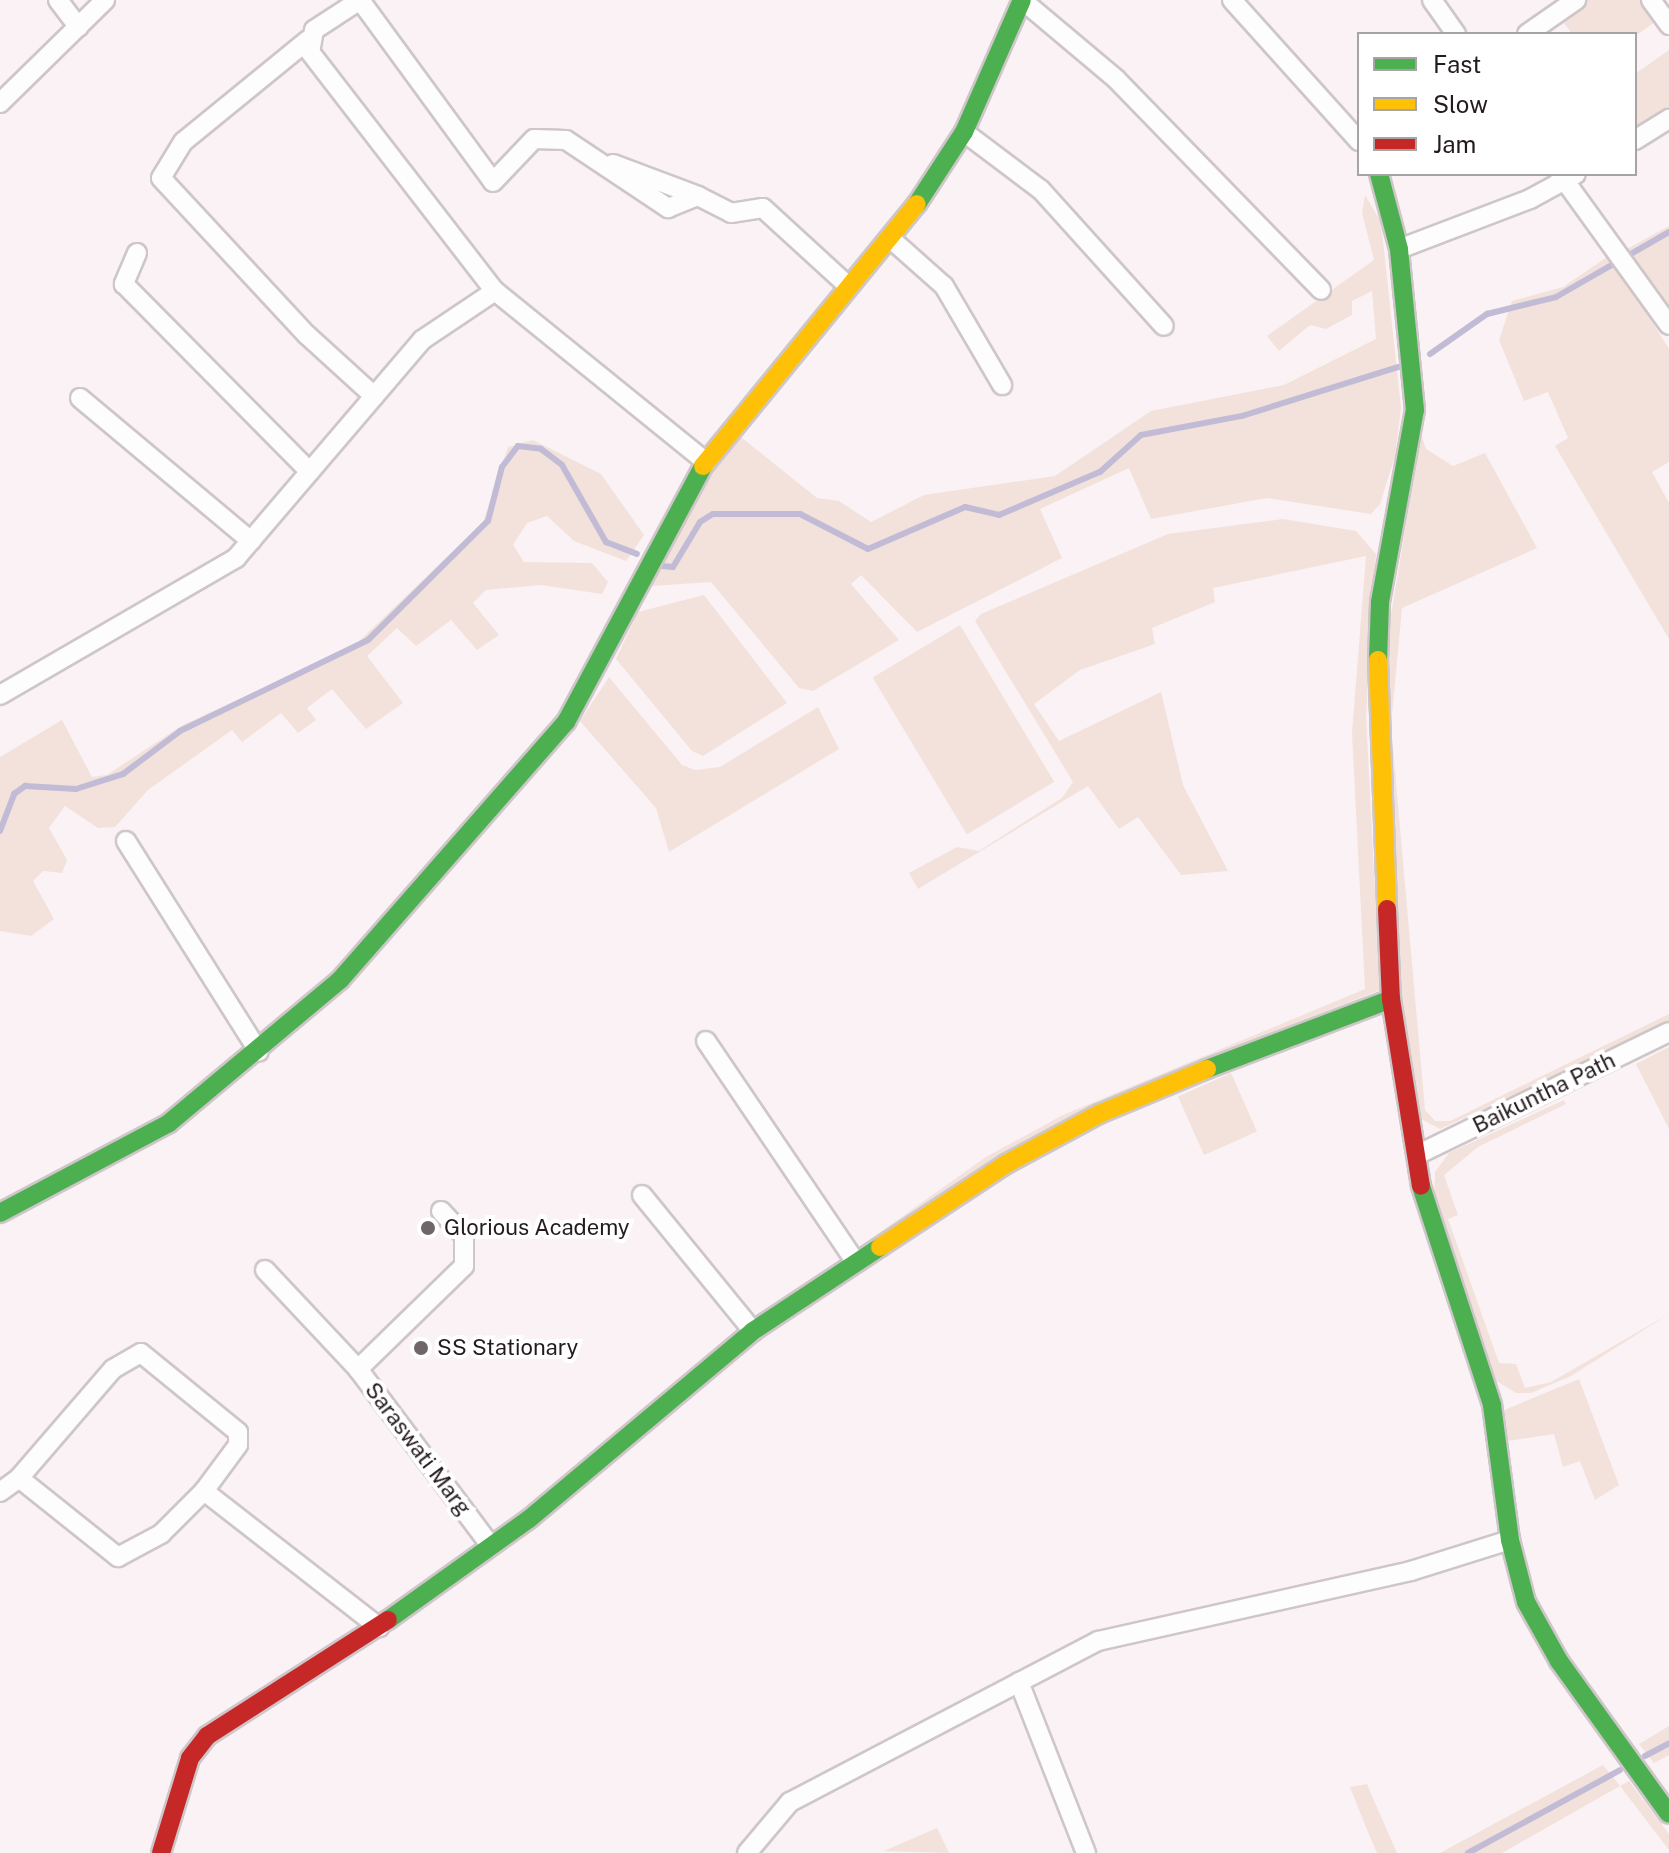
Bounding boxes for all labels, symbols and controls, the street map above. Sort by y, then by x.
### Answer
legend [1357,32,1637,176]
text: Fast [1433,50,1481,78]
text: Slow [1433,90,1488,118]
text: Jam [1433,130,1476,158]
street label: Baikuntha Path [1468,1047,1620,1139]
place label: Glorious Academy [444,1215,630,1241]
marker: Glorious Academy [419,1219,437,1237]
place label: SS Stationary [437,1335,578,1361]
marker: SS Stationary [412,1339,430,1357]
street label: Saraswati Marg [359,1377,477,1521]

